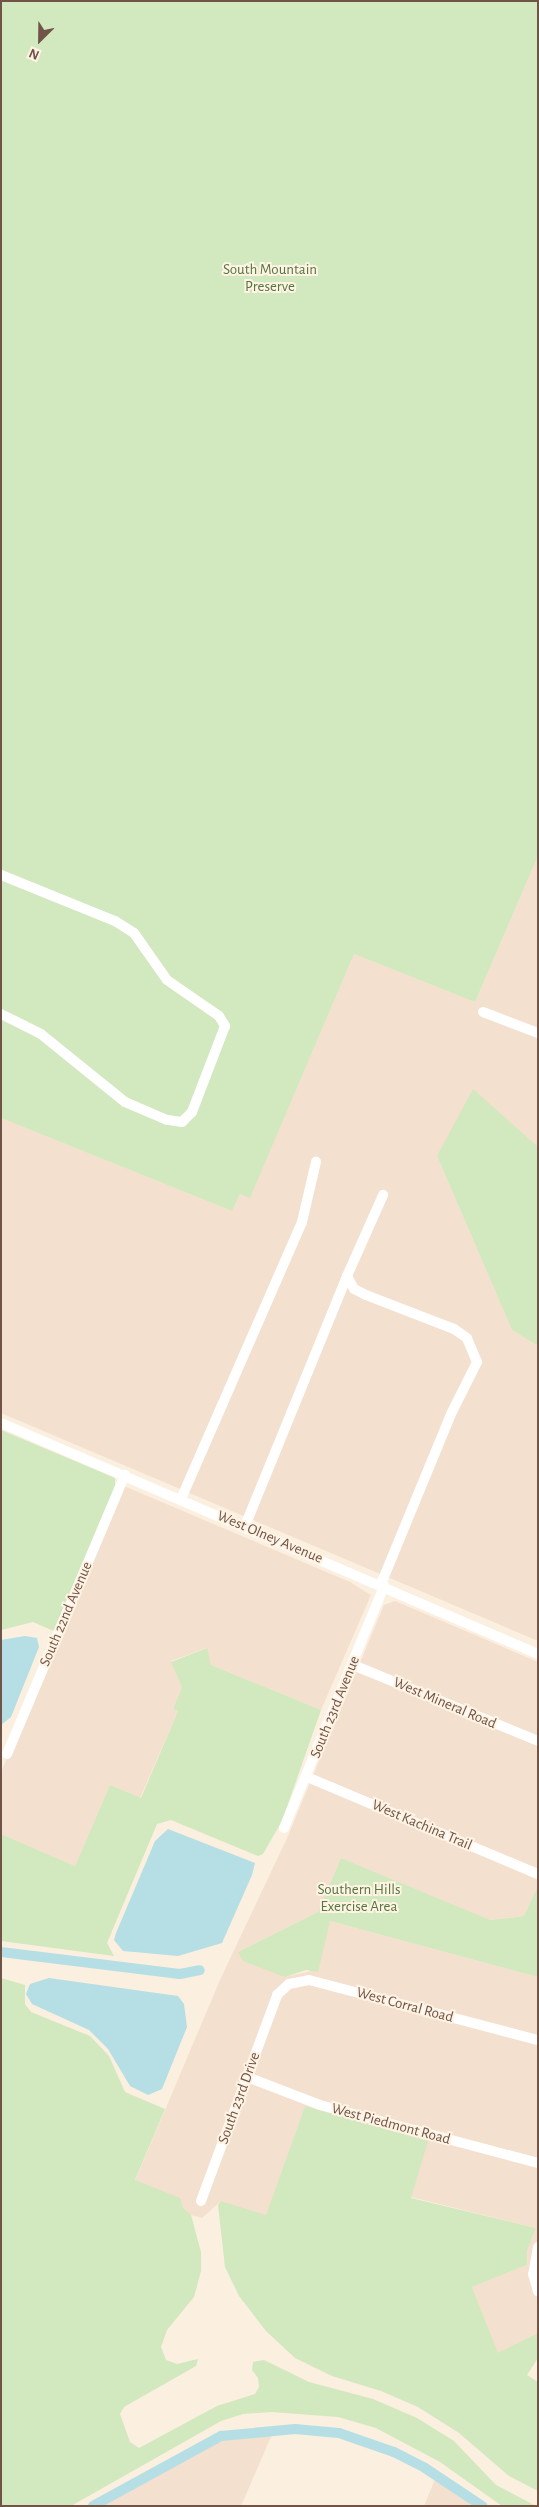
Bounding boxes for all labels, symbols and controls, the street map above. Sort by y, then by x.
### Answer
north arrow [15,15,65,65]
text: N [27,45,41,62]
park label: South Mountain Preserve [223,260,317,295]
street label: West Olney Avenue [214,1507,326,1567]
street label: South 22nd Avenue [36,1559,96,1669]
street label: South 23rd Avenue [306,1653,364,1761]
street label: West Mineral Road [391,1673,499,1733]
street label: West Kachina Trail [369,1796,475,1854]
park label: Southern Hills Exercise Area [317,1880,401,1915]
street label: West Corral Road [355,1983,455,2027]
street label: South 23rd Drive [214,2050,264,2146]
street label: West Piedmont Road [329,2099,453,2149]

